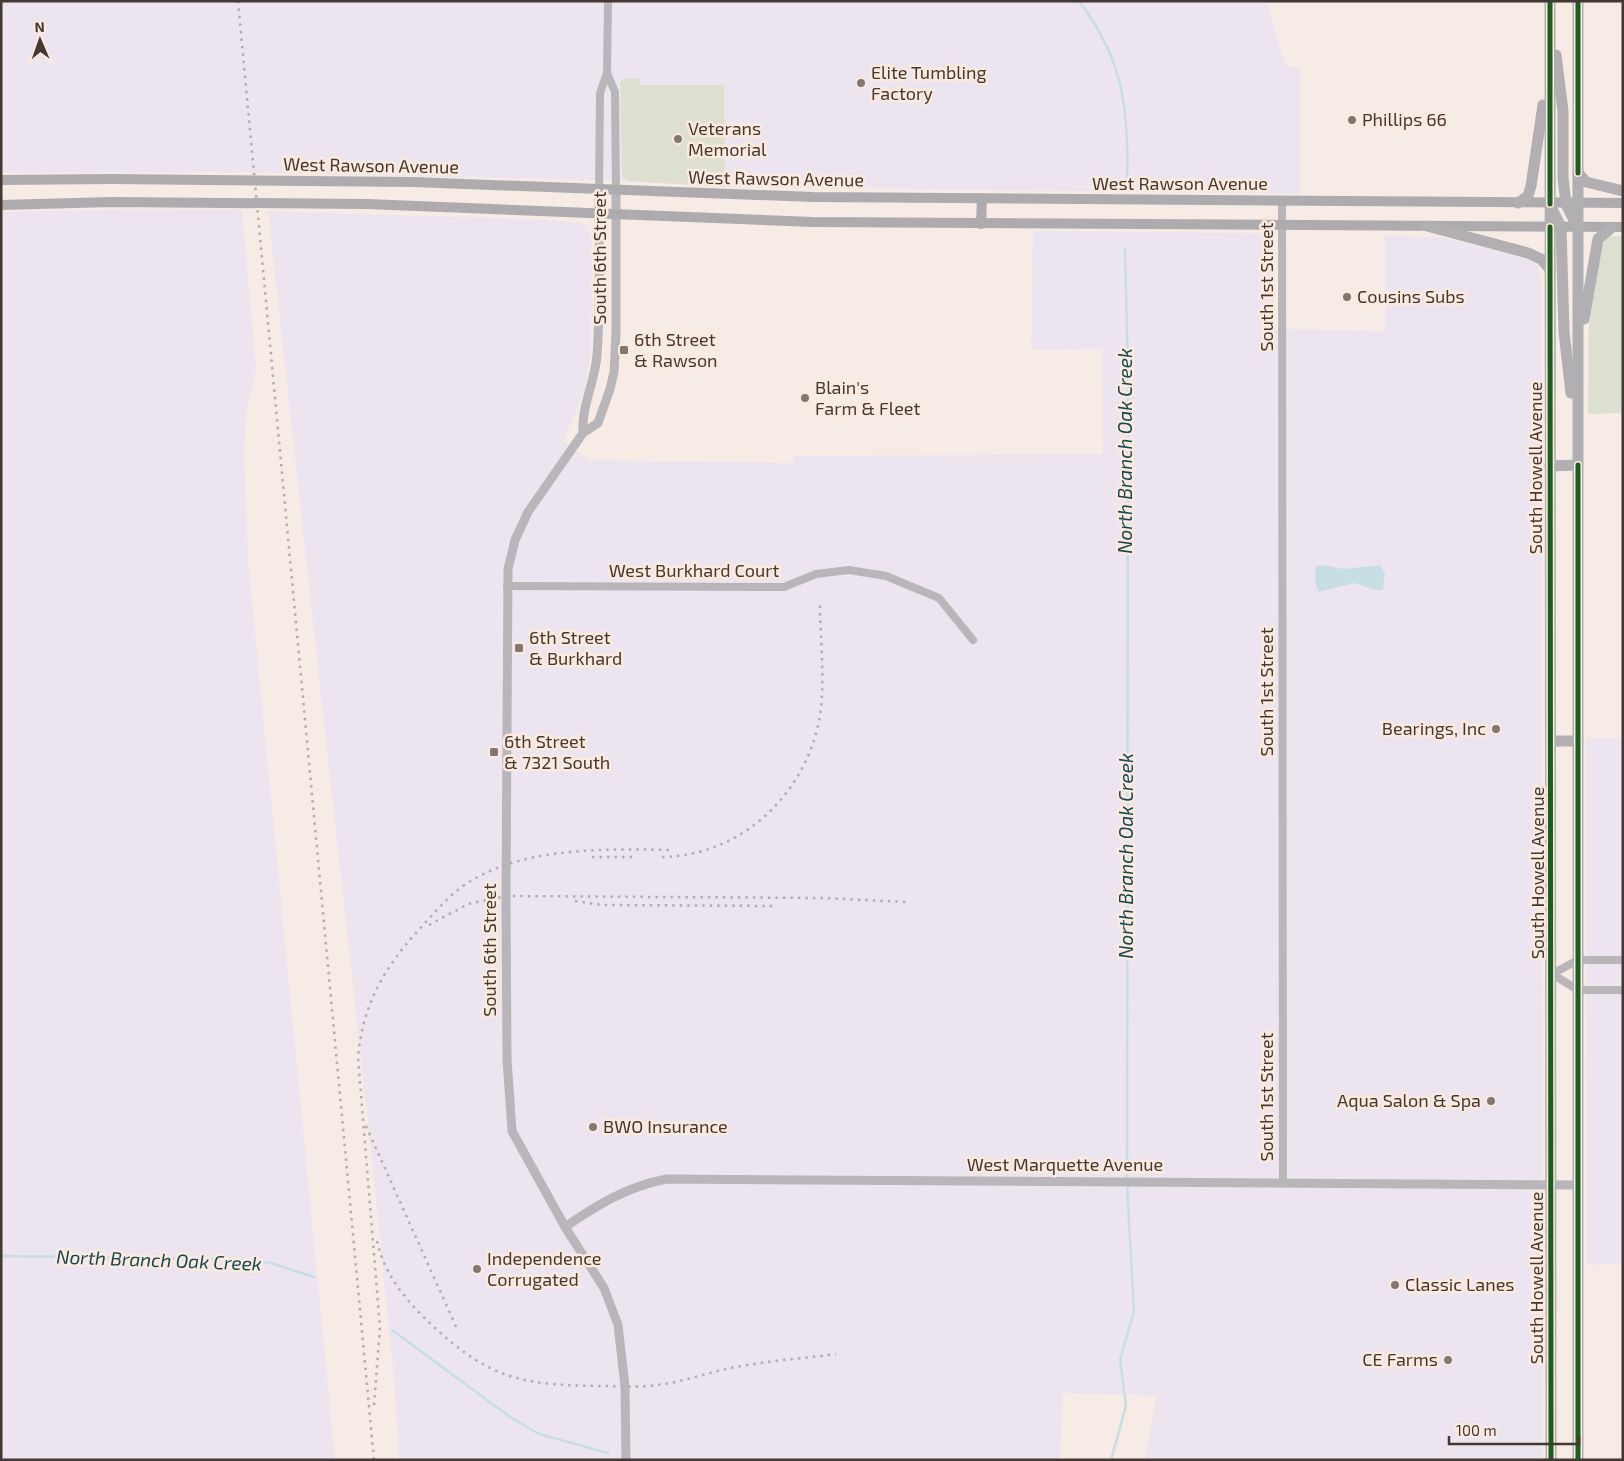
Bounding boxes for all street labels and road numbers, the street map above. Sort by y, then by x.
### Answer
street label: West Rawson Avenue [283,152,459,178]
street label: West Rawson Avenue [688,165,864,191]
street label: West Rawson Avenue [1092,172,1268,194]
street label: South 6th Street [588,191,610,325]
street label: South 1st Street [1255,222,1277,352]
street label: South Howell Avenue [1524,382,1546,554]
street label: West Burkhard Court [609,559,780,581]
street label: South 1st Street [1255,627,1277,757]
street label: South Howell Avenue [1526,787,1548,959]
street label: South 6th Street [478,883,500,1017]
street label: South 1st Street [1255,1032,1277,1162]
street label: West Marquette Avenue [967,1153,1163,1175]
street label: South Howell Avenue [1525,1192,1547,1364]

